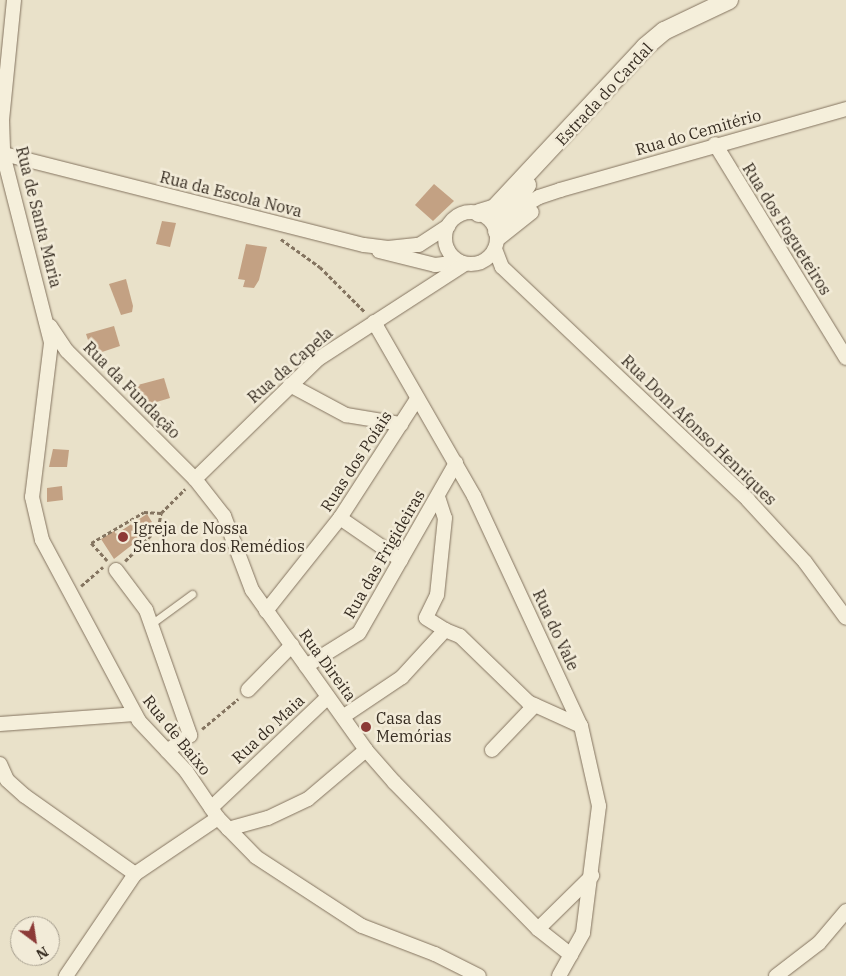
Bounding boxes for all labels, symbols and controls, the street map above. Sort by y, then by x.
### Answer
street label: Estrada do Cardal [551,39,657,149]
street label: Rua do Cemitério [633,105,763,159]
street label: Rua de Santa Maria [12,144,66,290]
street label: Rua dos Fogueteiros [739,159,835,299]
street label: Rua da Escola Nova [158,167,304,221]
street label: Rua da Capela [244,323,336,407]
street label: Rua da Fundação [79,337,185,443]
street label: Rua Dom Afonso Henriques [618,351,780,509]
street label: Ruas dos Poíais [316,407,396,515]
street label: Rua das Frigideiras [339,486,429,622]
place label: Igreja de Nossa Senhora dos Remédios [133,518,305,556]
marker: Igreja de Nossa Senhora dos Remédios [117,531,129,543]
street label: Rua do Vale [529,586,583,674]
street label: Rua Direita [295,625,361,705]
street label: Rua de Baixo [139,691,215,779]
street label: Rua do Maia [228,691,308,767]
place label: Casa das Memórias [376,708,451,746]
marker: Casa das Memórias [360,721,372,733]
north arrow [10,916,60,966]
text: N [33,942,52,964]

